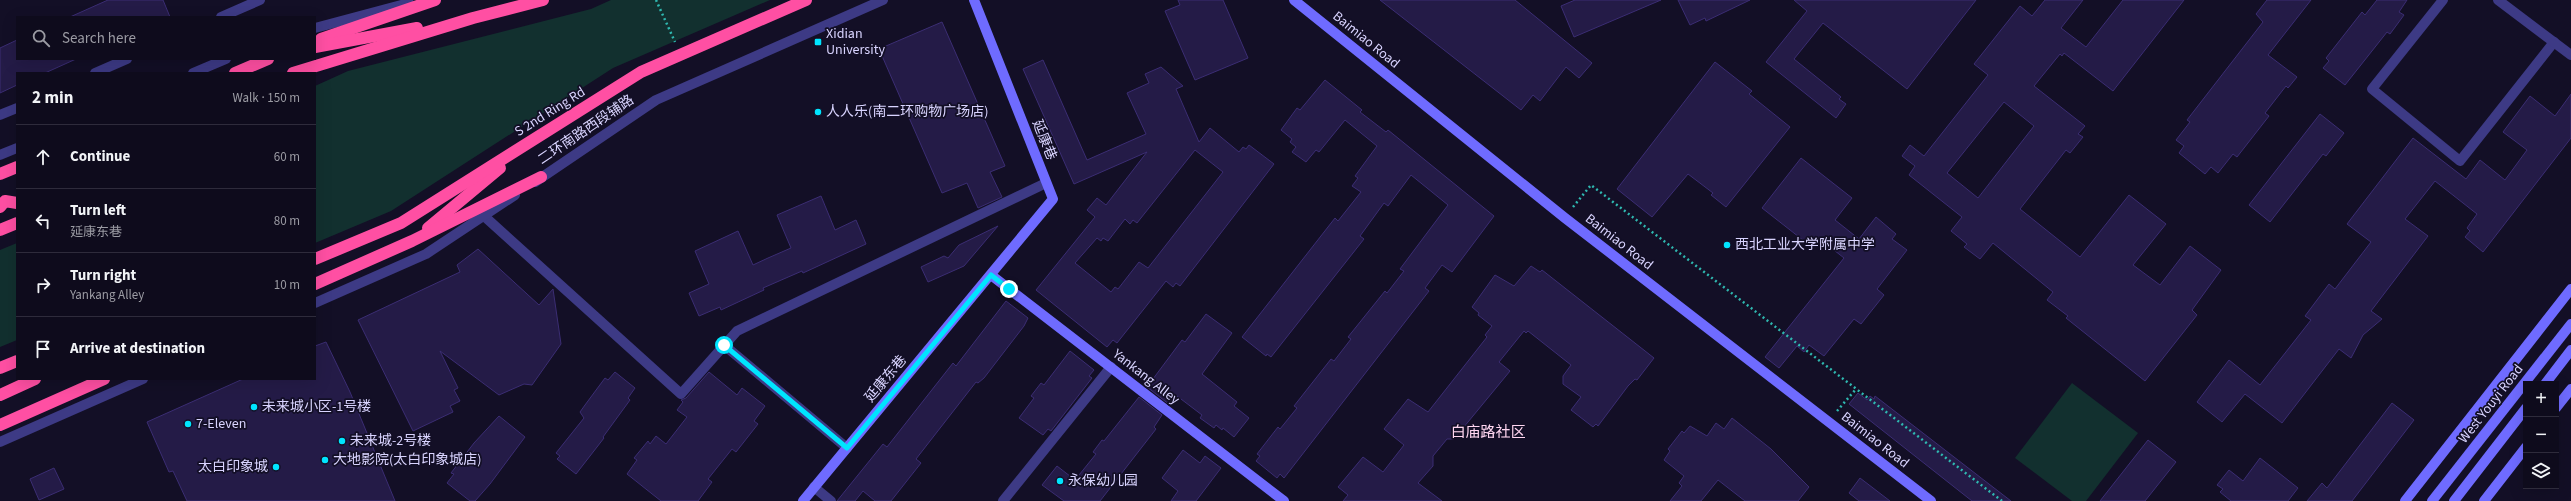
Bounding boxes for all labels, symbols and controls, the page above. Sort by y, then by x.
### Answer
street label: Baimiao Road [1328,7,1404,73]
search box [16,16,316,60]
place label: Xidian University [826,24,885,60]
icon: search [30,27,52,49]
text: Search here [62,28,136,49]
marker: Xidian University [813,37,823,47]
street label: S 2nd Ring Rd [511,82,589,142]
text: 2 min [32,86,73,110]
text: Walk · 150 m [232,89,300,107]
street label: 二环南路西段辅路 [534,90,638,170]
place label: 人人乐(南二环购物广场店) [826,102,988,122]
marker: 人人乐(南二环购物广场店) [813,107,823,117]
street label: 延康巷 [1027,117,1061,163]
icon: ahead [32,146,54,168]
text: Continue [70,146,130,167]
text: 60 m [274,148,300,166]
text: Turn left [70,200,126,221]
street label: Baimiao Road [1581,209,1657,275]
icon: left [32,210,54,232]
text: 80 m [274,212,300,230]
text: 延康东巷 [70,223,122,241]
place label: 西北工业大学附属中学 [1735,235,1875,255]
marker: 西北工业大学附属中学 [1722,240,1732,250]
text: Turn right [70,265,136,286]
icon: right [32,274,54,296]
text: 10 m [274,276,300,294]
route end [1000,280,1018,298]
text: Yankang Alley [70,286,144,304]
route start [715,336,733,354]
icon: arrive [32,338,54,360]
text: Arrive at destination [70,338,205,359]
street label: Yankang Alley [1107,344,1184,410]
street label: 延康东巷 [860,351,912,407]
street label: West Youyi Road [2454,360,2528,448]
map controls [2523,381,2559,489]
button: + [2523,381,2559,417]
place label: 未来城小区-1号楼 [262,397,371,417]
marker: 未来城小区-1号楼 [249,402,259,412]
street label: Baimiao Road [1837,407,1913,473]
place label: 7-Eleven [196,414,246,434]
button: − [2523,417,2559,453]
marker: 7-Eleven [183,419,193,429]
district label: 白庙路社区 [1450,422,1526,443]
place label: 未来城-2号楼 [350,431,431,451]
marker: 未来城-2号楼 [337,436,347,446]
place label: 大地影院(太白印象城店) [333,450,481,470]
button: layers [2523,453,2559,489]
marker: 大地影院(太白印象城店) [320,455,330,465]
place label: 太白印象城 [198,457,268,477]
marker: 太白印象城 [271,462,281,472]
place label: 永保幼儿园 [1068,471,1138,491]
marker: 永保幼儿园 [1055,476,1065,486]

